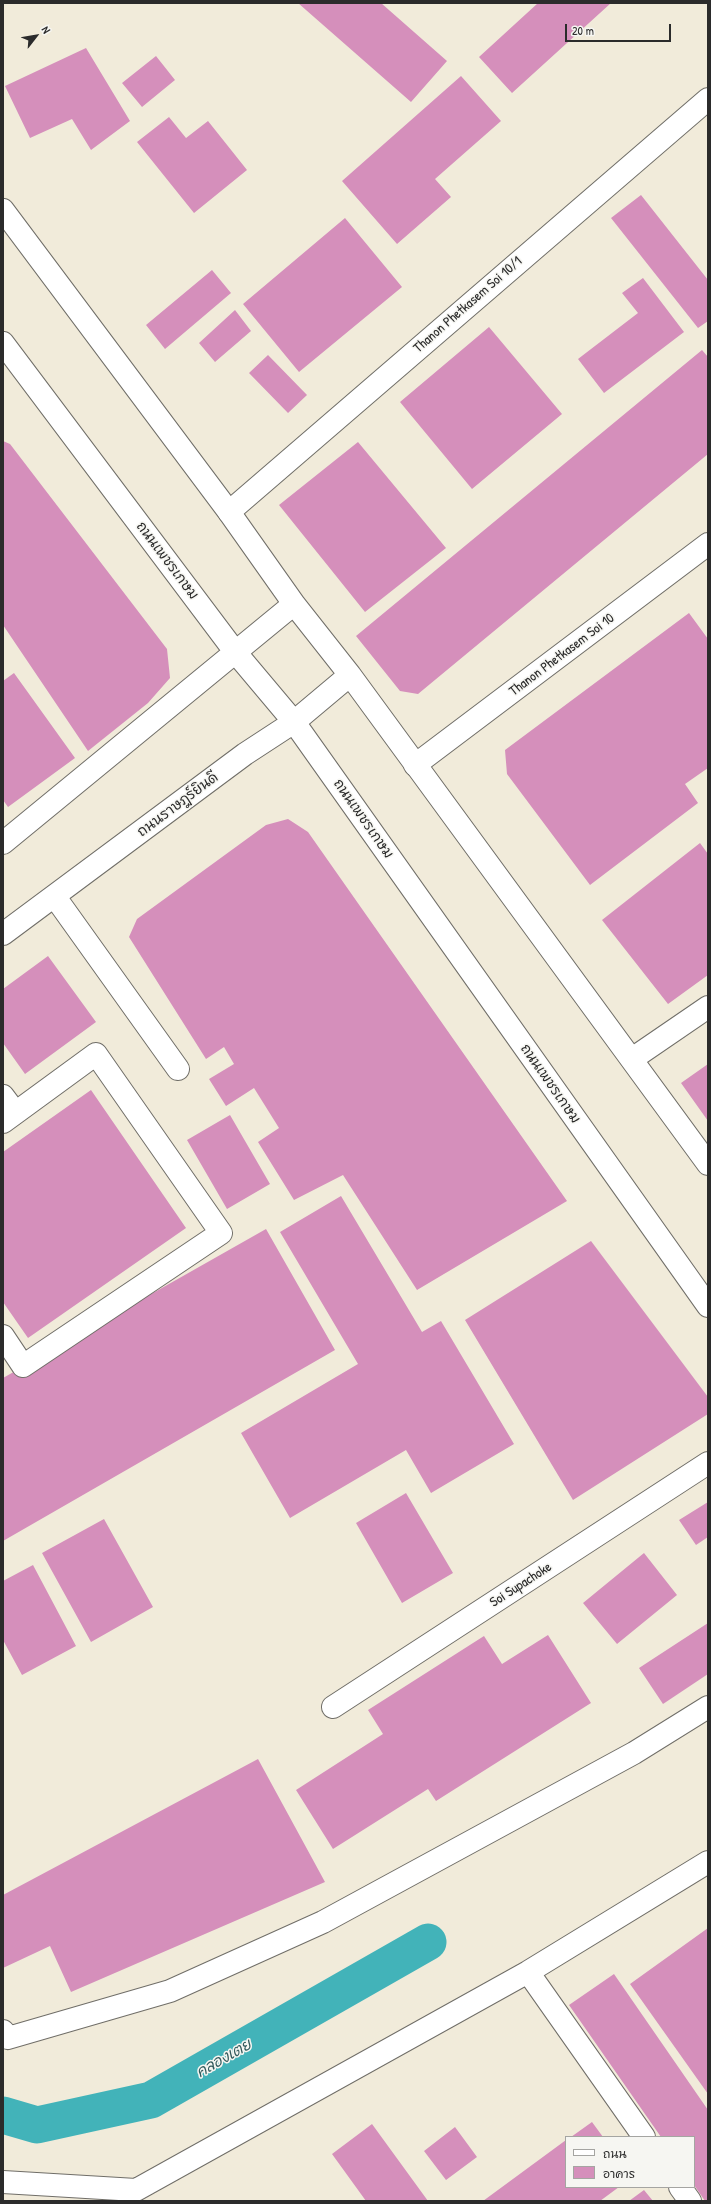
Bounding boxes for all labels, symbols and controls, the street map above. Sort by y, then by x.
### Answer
north arrow [16,16,56,56]
scale bar [567,16,673,42]
text: 20 m [572,22,594,39]
text: N [39,24,54,36]
street label: Thanon Phetkasem Soi 10/1 [410,253,526,357]
street label: ถนนเพชรเกษม [132,519,202,603]
street label: Thanon Phetkasem Soi 10 [506,610,618,700]
street label: ถนนราษฎร์ยินดี [134,769,222,841]
street label: ถนนเพชรเกษม [329,776,397,862]
street label: ถนนเพชรเกษม [516,1041,584,1127]
street label: Soi Supachoke [487,1559,555,1611]
water label: คลองเตย [193,2036,255,2082]
legend [565,2136,695,2188]
text: ถนน [603,2145,627,2162]
text: อาคาร [603,2165,635,2182]

